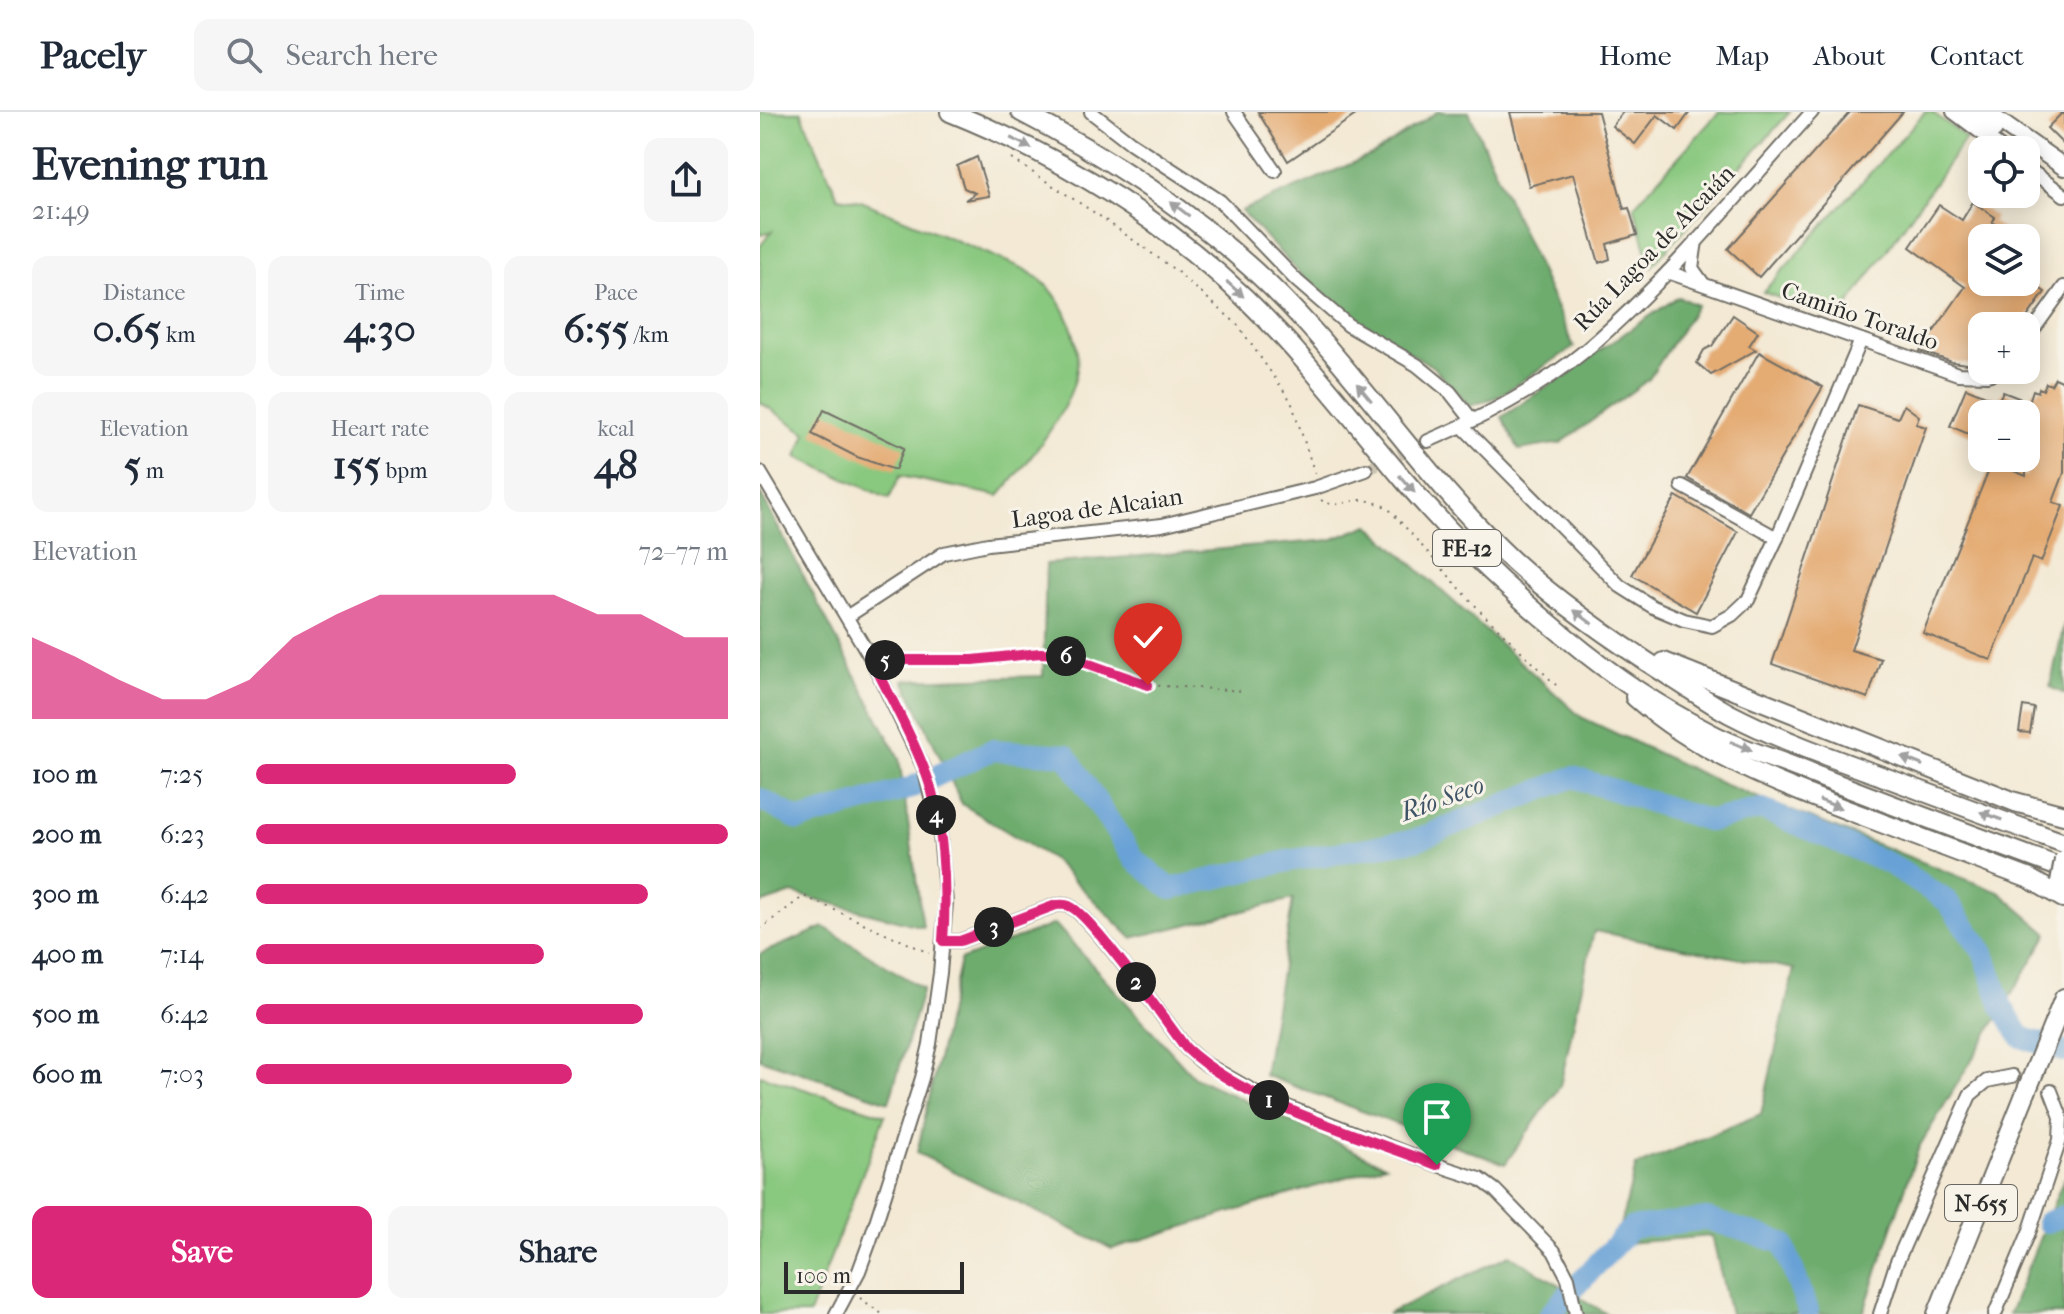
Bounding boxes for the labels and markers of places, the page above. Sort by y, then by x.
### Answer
pin [1114,603,1182,685]
pin: 6 [1046,636,1086,676]
pin: 5 [865,640,905,680]
pin: 4 [916,795,956,835]
pin: 3 [974,907,1014,947]
pin: 2 [1116,962,1156,1002]
pin: 1 [1249,1080,1289,1120]
pin [1403,1083,1471,1165]

